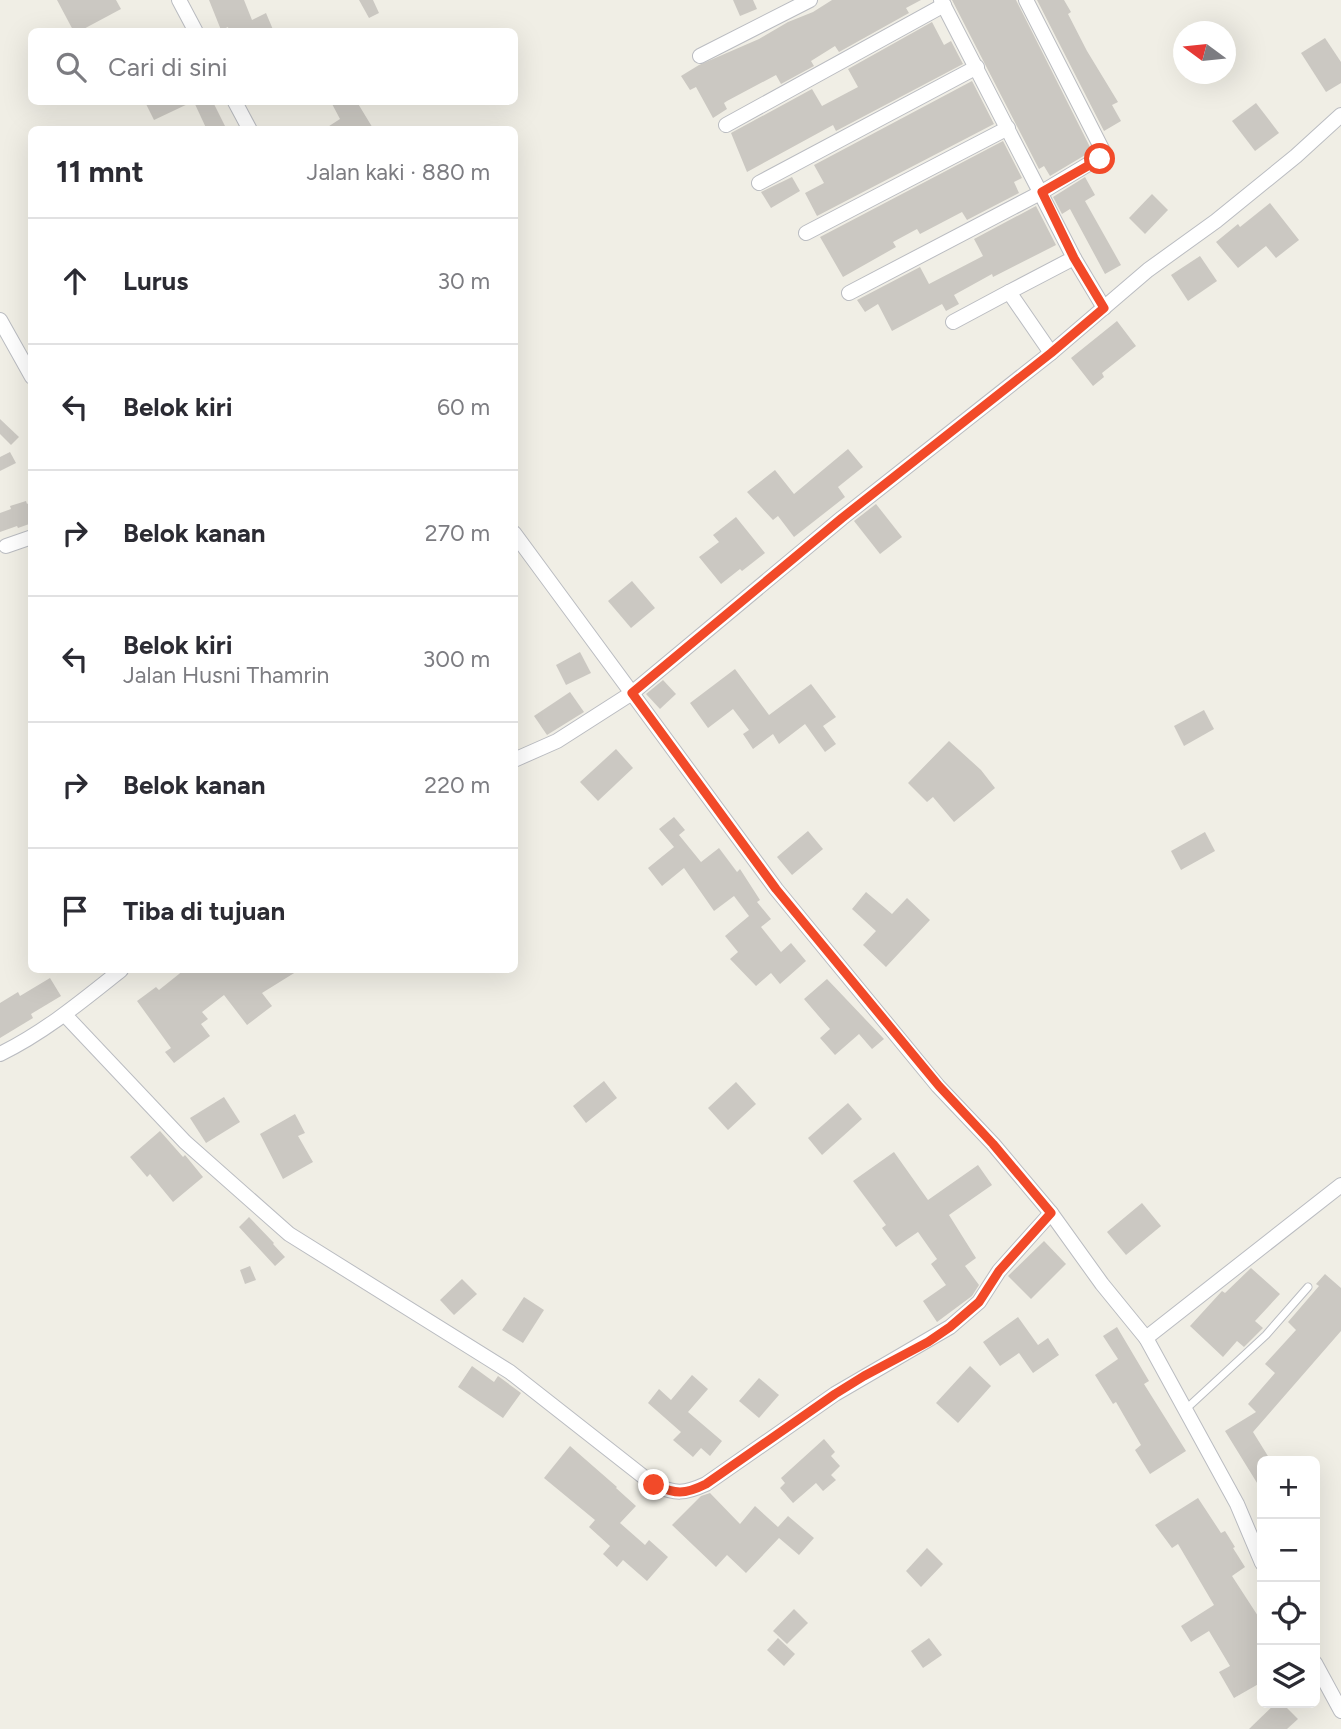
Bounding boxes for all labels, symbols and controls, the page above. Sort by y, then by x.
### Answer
north arrow [1173,21,1236,84]
search box [28,28,518,105]
icon: search [52,48,90,86]
text: Cari di sini [108,51,228,83]
route start [1084,143,1115,174]
text: 11 mnt [56,153,144,190]
text: Jalan kaki · 880 m [307,158,490,186]
icon: ahead [56,262,94,300]
text: Lurus [123,265,188,297]
text: 30 m [437,267,490,295]
icon: left [56,388,94,426]
text: Belok kiri [123,391,232,423]
text: 60 m [437,393,490,421]
icon: right [56,514,94,552]
text: Belok kanan [123,517,266,549]
text: 270 m [425,519,490,547]
text: Belok kiri [123,629,232,661]
icon: left [56,640,94,678]
text: 300 m [423,645,490,673]
text: Jalan Husni Thamrin [123,661,329,689]
icon: right [56,766,94,804]
text: Belok kanan [123,769,266,801]
text: 220 m [424,771,490,799]
icon: arrive [56,892,94,930]
text: Tiba di tujuan [123,895,285,927]
map controls [1257,1456,1320,1708]
button: + [1257,1456,1320,1519]
route end [638,1469,669,1500]
button: − [1257,1519,1320,1582]
button: locate [1257,1582,1320,1645]
button: layers [1257,1645,1320,1708]

